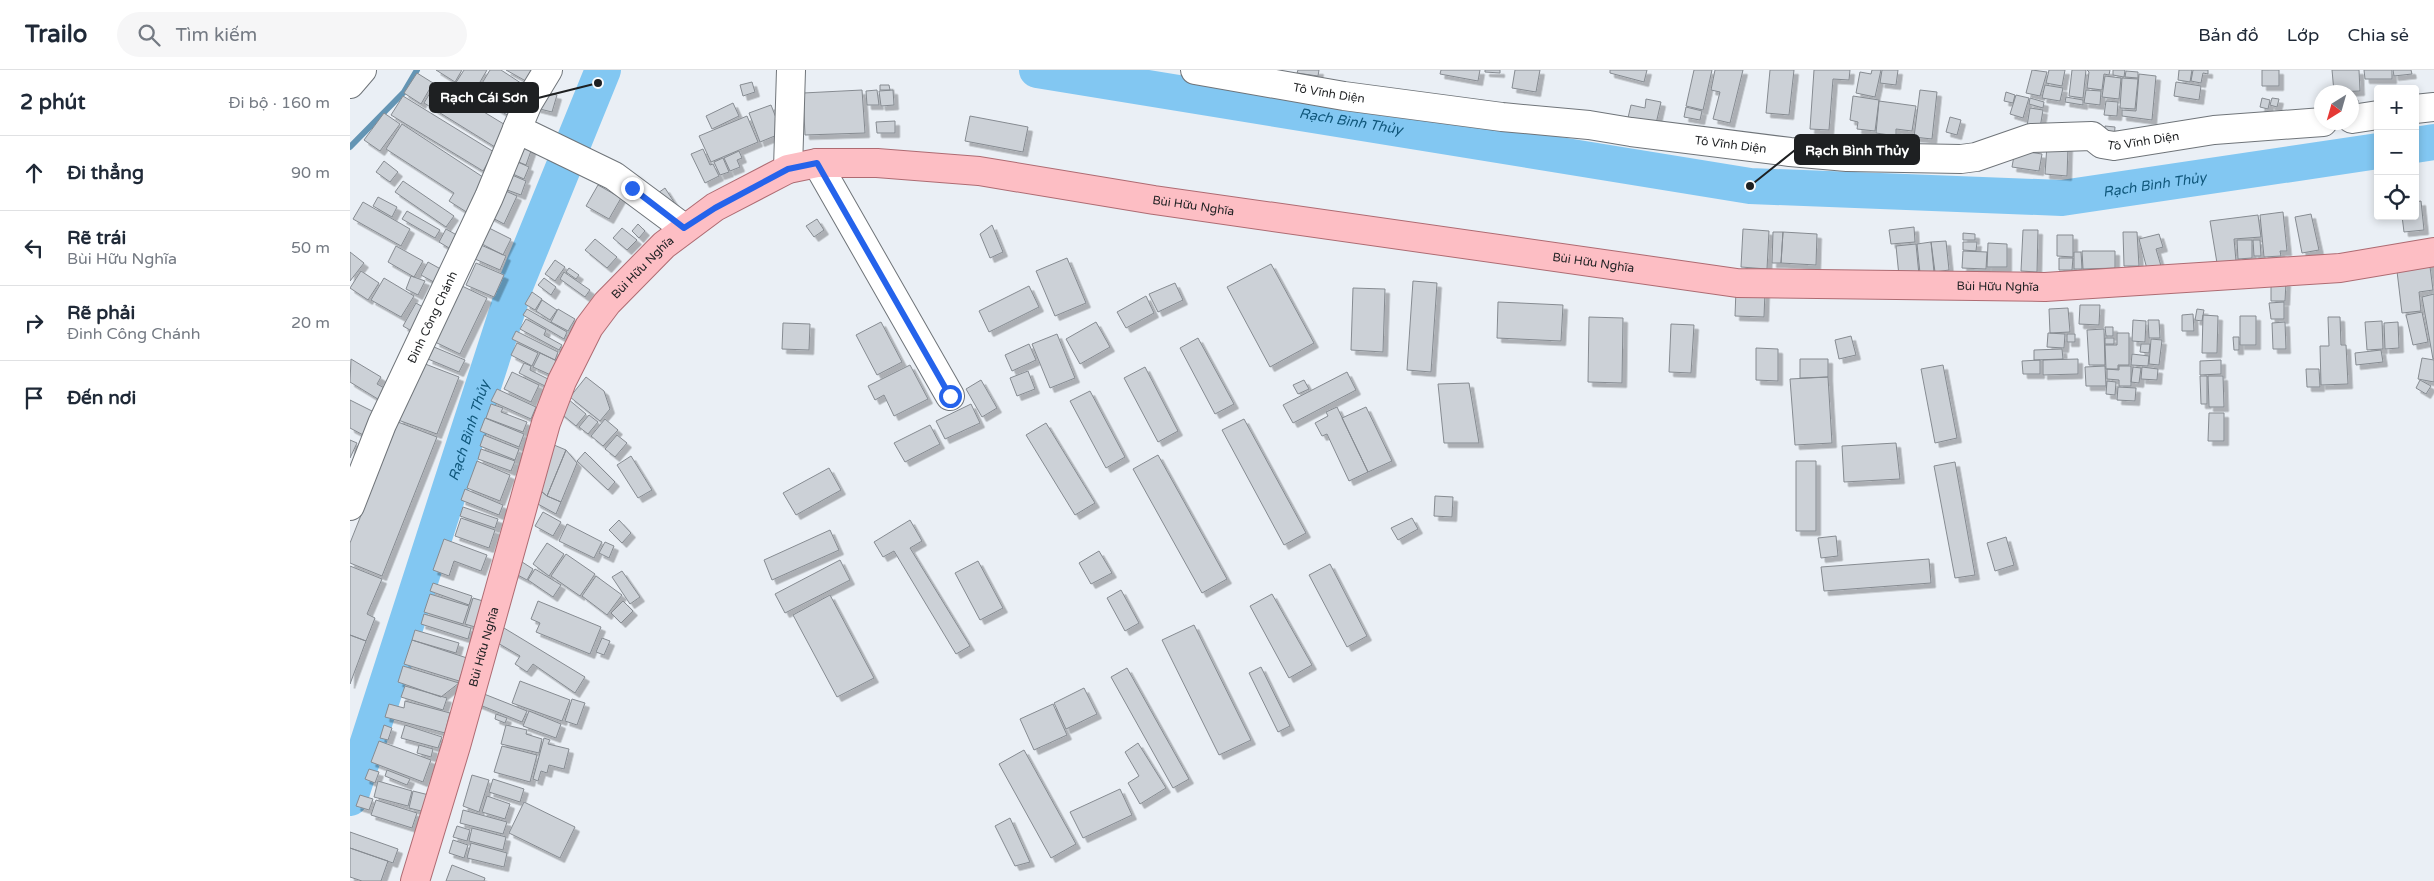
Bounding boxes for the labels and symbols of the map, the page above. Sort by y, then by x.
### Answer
street label: Tô Vĩnh Diện [1292,80,1366,106]
callout: Rạch Cái Sơn [430,83,538,112]
north arrow [2314,85,2359,130]
text: Rạch Cái Sơn [440,89,528,106]
water label: Rạch Bình Thủy [1298,104,1405,138]
street label: Tô Vĩnh Diện [2106,129,2180,153]
street label: Tô Vĩnh Diện [1694,133,1767,156]
callout: Rạch Bình Thủy [1795,135,1919,164]
text: Rạch Bình Thủy [1805,142,1910,159]
water label: Rạch Bình Thủy [2102,168,2209,200]
route end [621,177,644,200]
street label: Bùi Hữu Nghĩa [1152,193,1235,218]
street label: Bùi Hữu Nghĩa [608,233,676,301]
street label: Bùi Hữu Nghĩa [1551,250,1635,275]
street label: Đinh Công Chánh [405,269,460,366]
street label: Bùi Hữu Nghĩa [1956,279,2039,294]
water label: Rạch Bình Thủy [445,377,493,483]
route start [939,385,962,408]
street label: Bùi Hữu Nghĩa [466,605,501,689]

